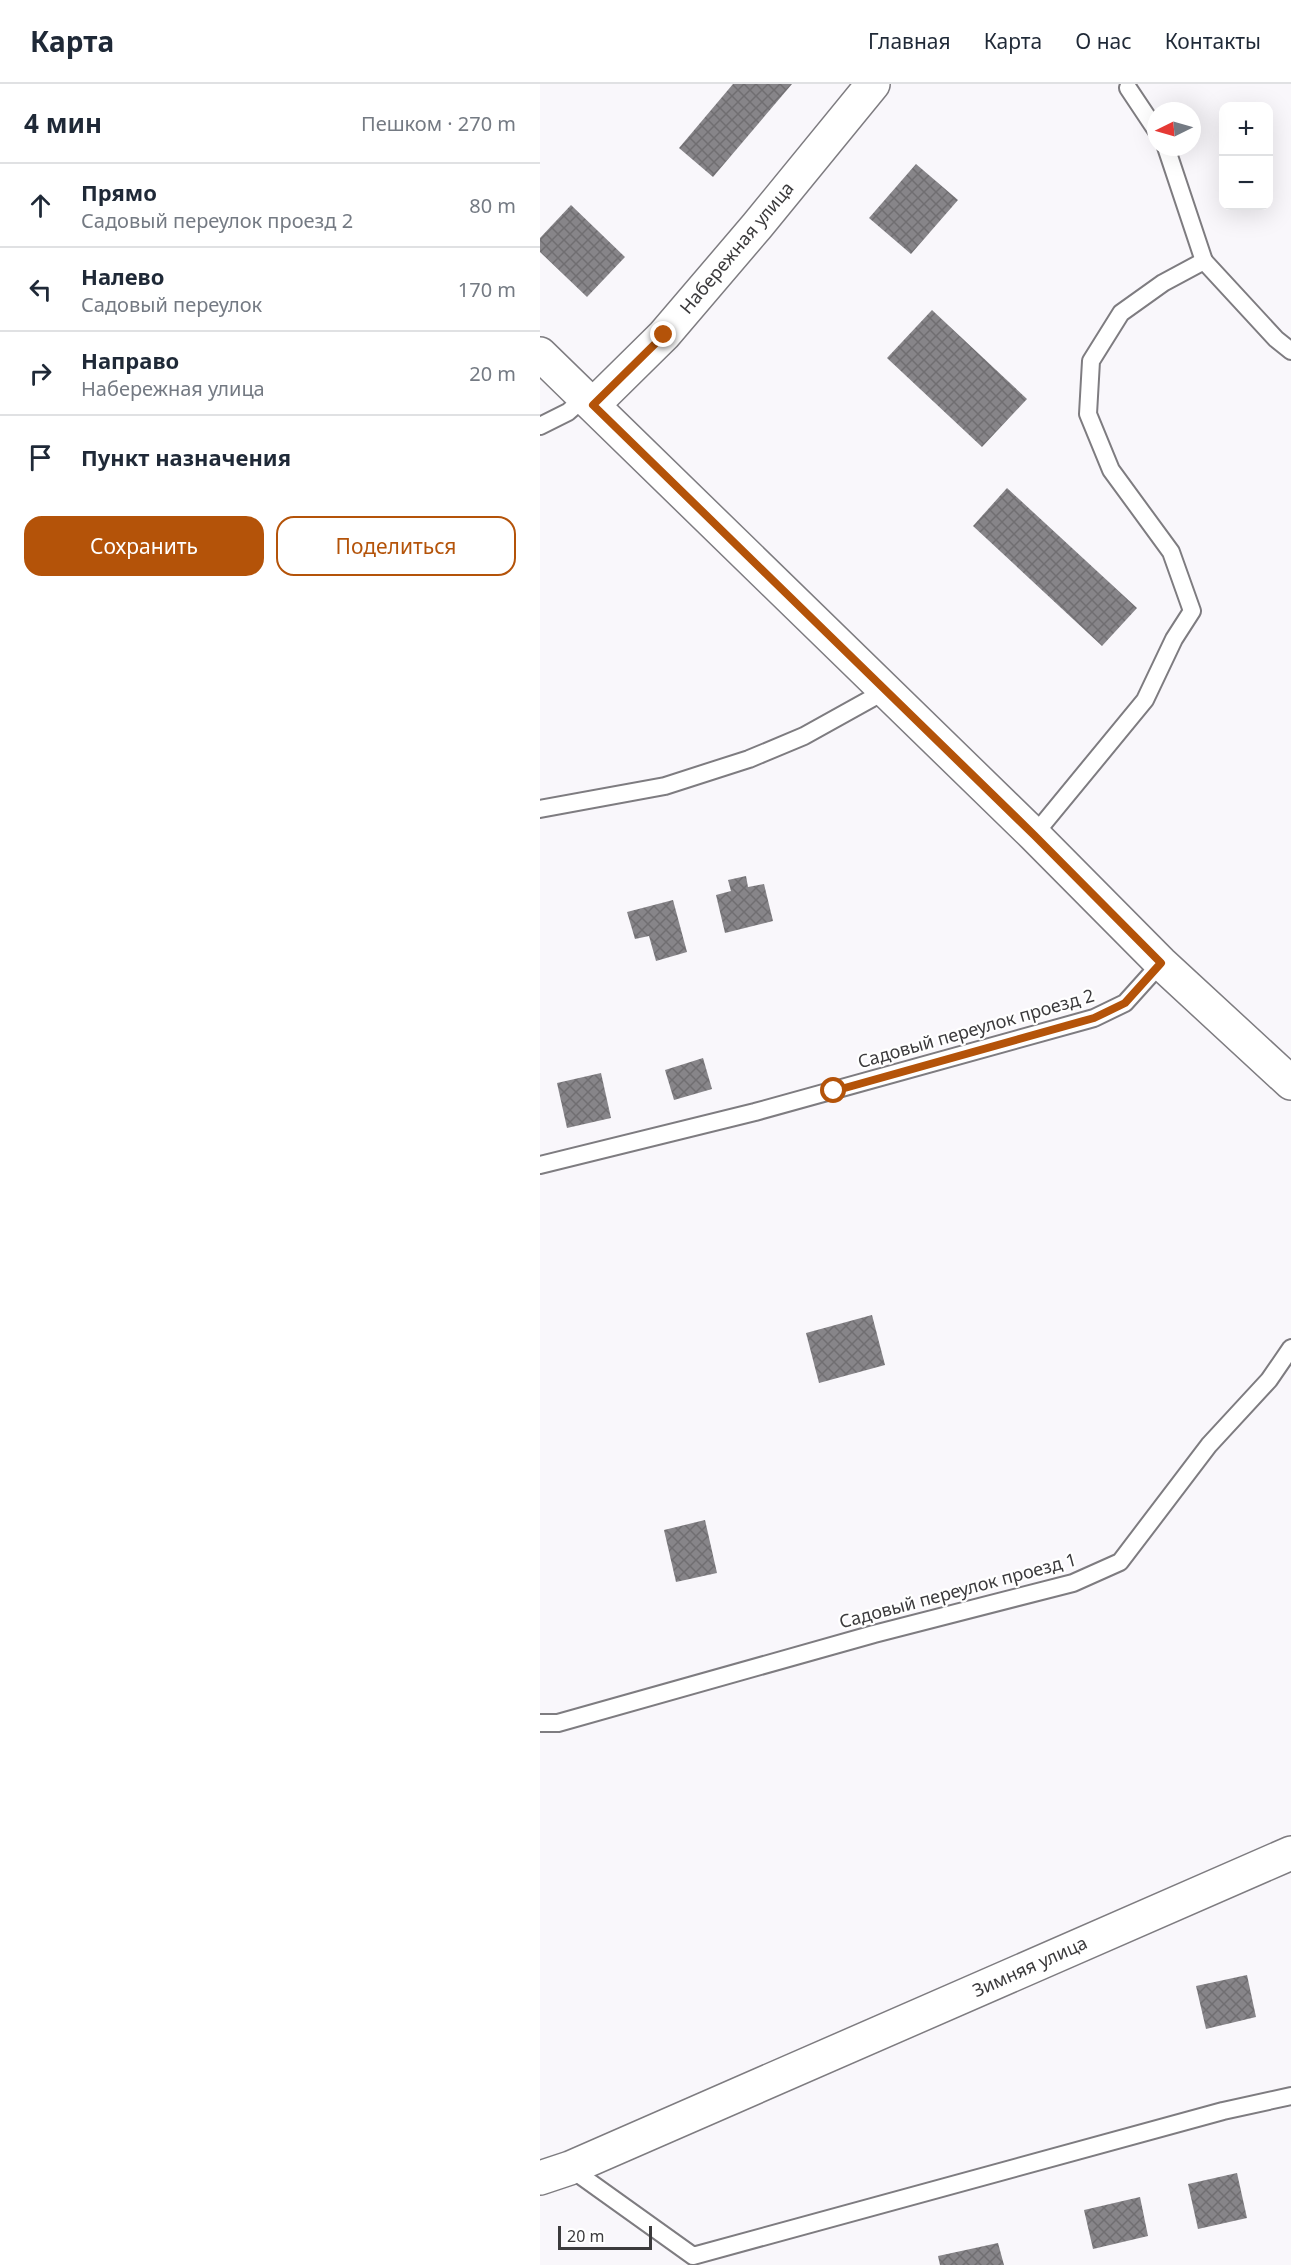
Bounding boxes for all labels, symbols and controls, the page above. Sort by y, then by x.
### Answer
text: Карта [30,22,114,60]
text: Главная [868,27,951,55]
text: Карта [984,27,1042,55]
text: О нас [1075,27,1132,55]
text: Контакты [1165,27,1261,55]
north arrow [1147,102,1201,156]
map controls [1219,102,1273,210]
button: + [1219,102,1273,156]
text: 4 мин [24,105,102,141]
text: Пешком · 270 m [361,110,516,137]
button: − [1219,156,1273,210]
street label: Набережная улица [674,176,799,318]
text: Прямо [81,177,157,207]
icon: ahead [24,189,57,222]
text: 80 m [469,192,516,219]
text: Садовый переулок проезд 2 [81,207,353,234]
text: Налево [81,261,164,291]
icon: left [24,273,57,306]
text: 170 m [458,276,516,303]
text: Садовый переулок [81,291,262,318]
route end [650,321,676,347]
text: Направо [81,345,179,375]
icon: right [24,357,57,390]
text: 20 m [469,360,516,387]
text: Набережная улица [81,375,265,402]
icon: arrive [24,441,57,474]
text: Пункт назначения [81,442,291,472]
button: Сохранить [24,516,264,576]
button: Поделиться [276,516,516,576]
street label: Садовый переулок проезд 2 [855,983,1097,1073]
route start [820,1077,846,1103]
street label: Садовый переулок проезд 1 [836,1547,1079,1633]
street label: Зимняя улица [969,1930,1091,2002]
scale bar [558,2223,652,2250]
text: 20 m [567,2225,604,2247]

